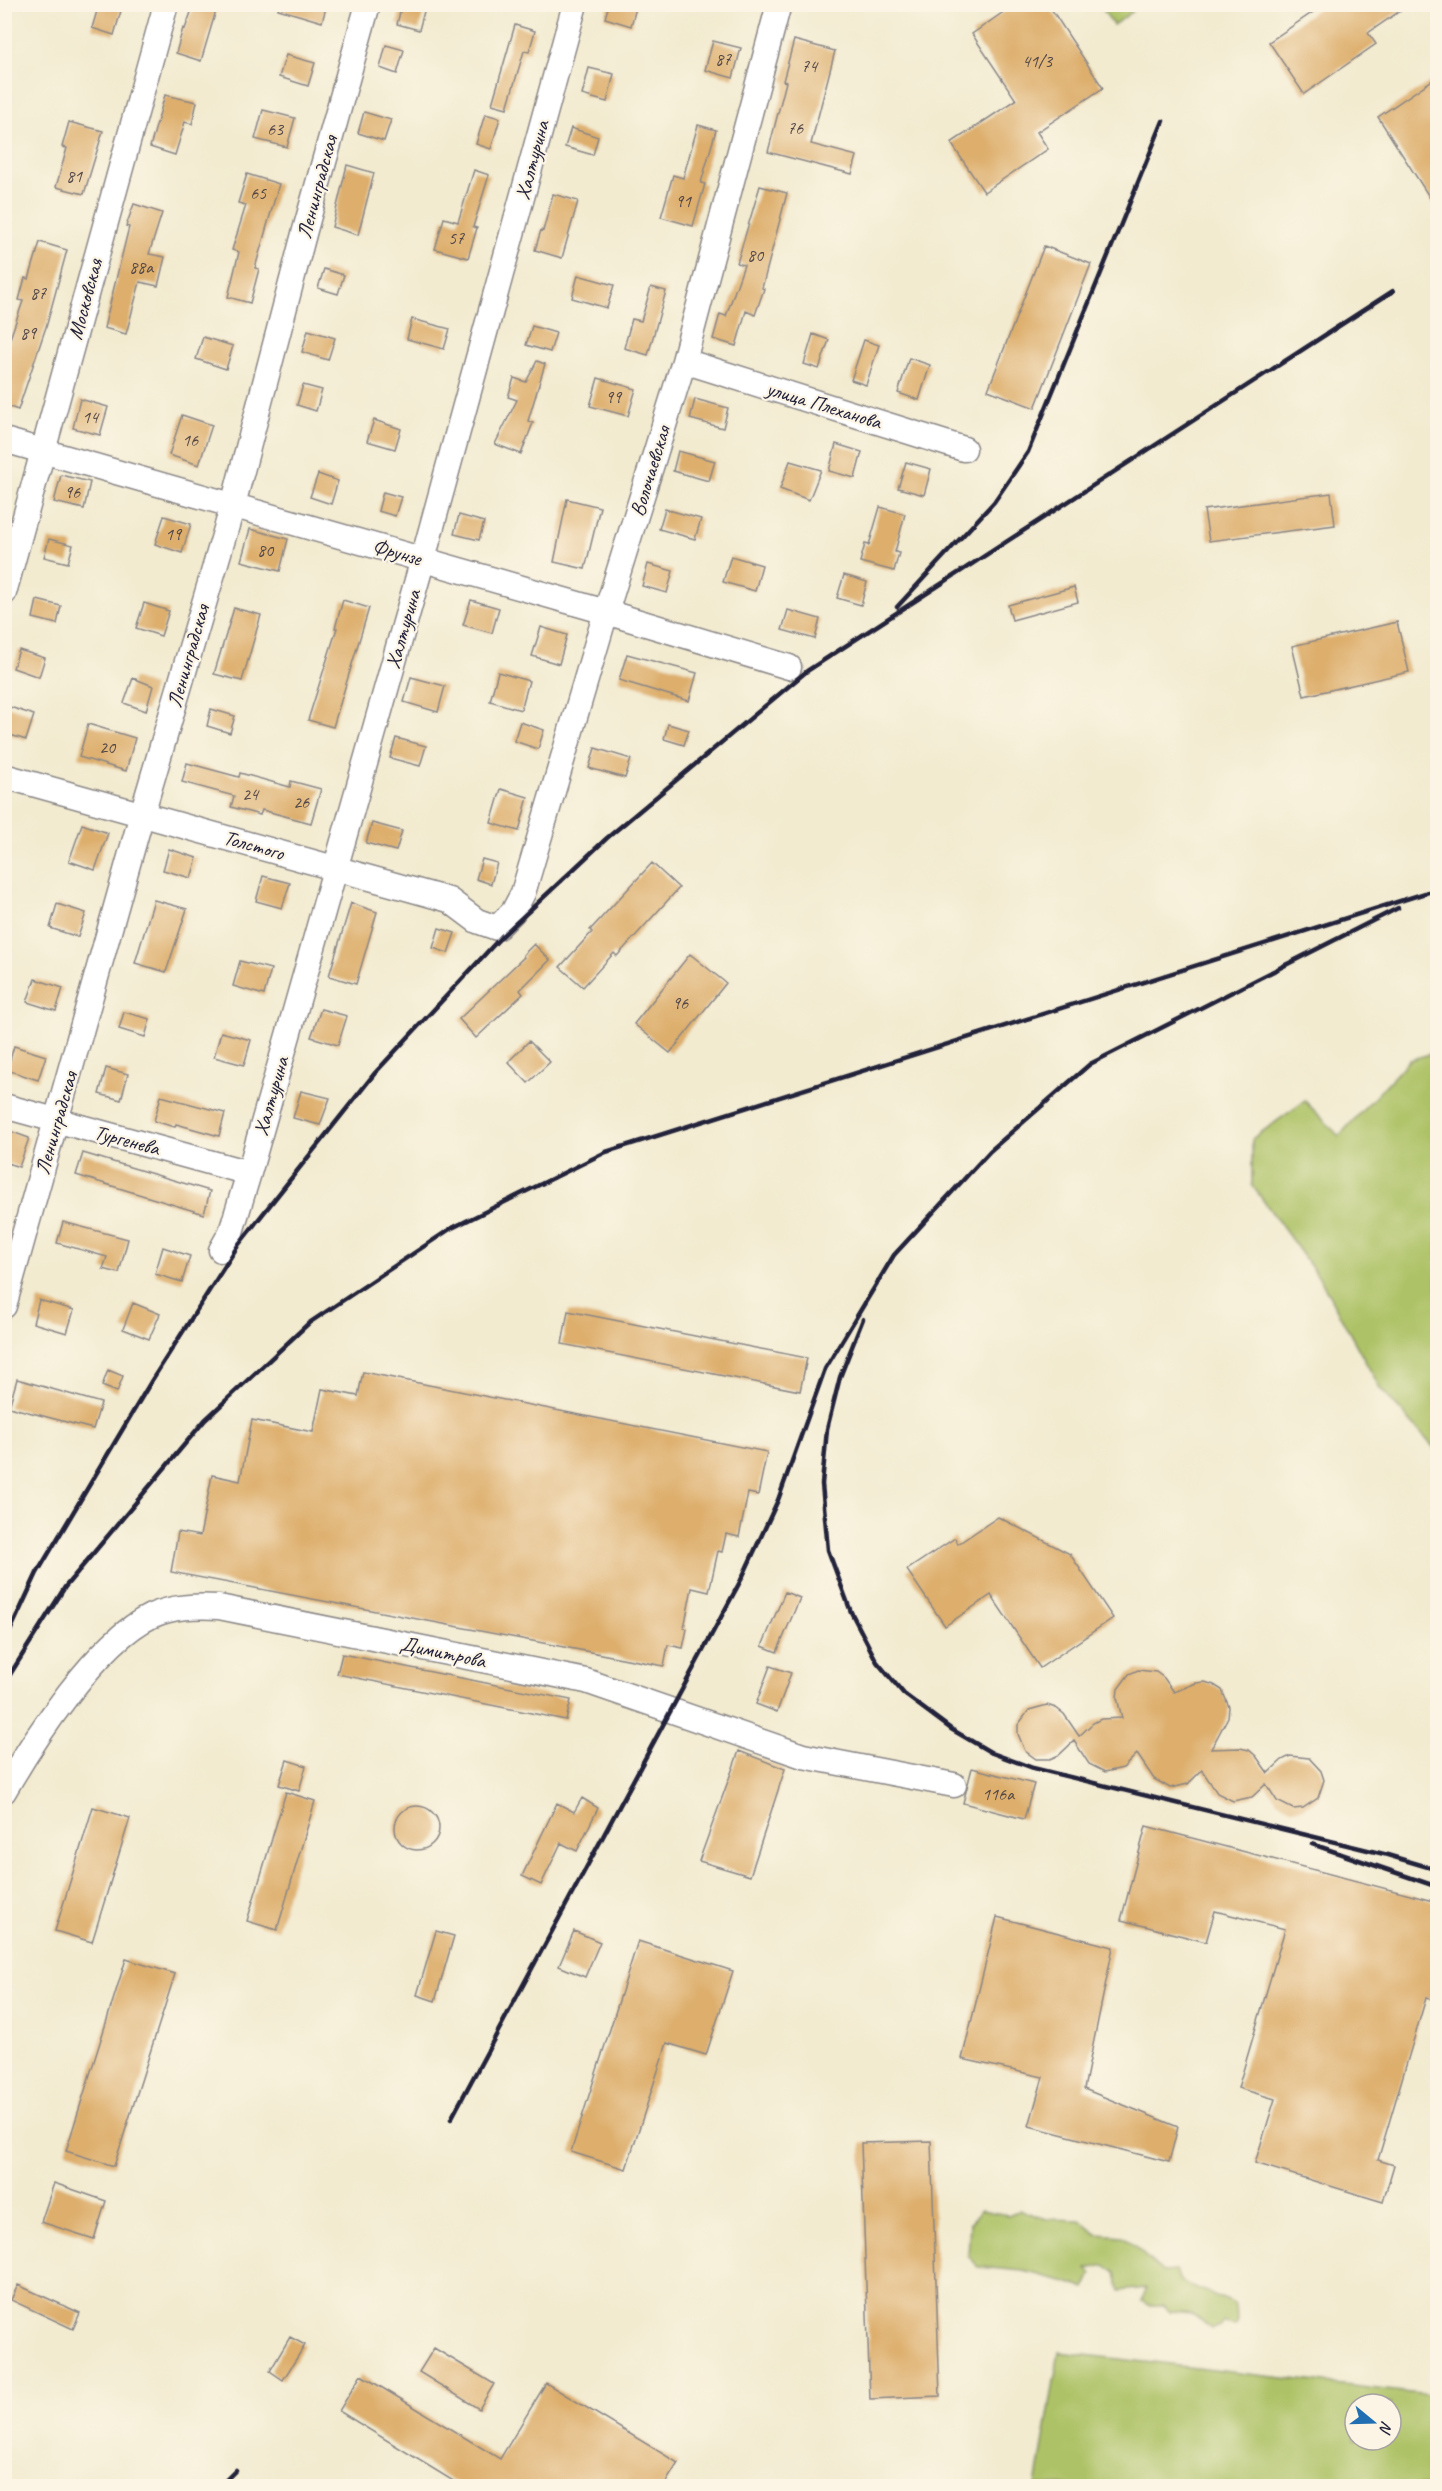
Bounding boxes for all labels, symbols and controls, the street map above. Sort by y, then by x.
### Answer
house number: 87 [715,48,732,70]
house number: 41/3 [1022,50,1054,72]
house number: 74 [801,55,819,77]
street label: Халтурина [509,116,555,202]
house number: 76 [787,117,804,139]
house number: 63 [267,118,285,140]
street label: Ленинградская [291,131,344,241]
house number: 81 [66,165,83,187]
house number: 65 [250,182,267,204]
house number: 91 [675,190,692,212]
house number: 57 [448,227,465,249]
house number: 80 [747,244,765,266]
street label: Московская [62,254,109,342]
house number: 88а [129,256,154,278]
house number: 87 [30,282,47,304]
house number: 89 [20,322,38,344]
street label: улица Плеханова [762,375,886,435]
house number: 99 [605,386,623,408]
house number: 14 [82,406,100,428]
street label: Волочаевская [624,421,677,519]
house number: 16 [182,429,199,451]
house number: 96 [64,481,81,503]
house number: 19 [165,523,183,545]
street label: Фрунзе [370,533,425,572]
house number: 80 [257,539,275,561]
street label: Халтурина [379,585,427,671]
street label: Ленинградская [161,600,215,710]
house number: 20 [99,736,117,758]
house number: 24 [242,783,260,805]
house number: 26 [293,791,310,813]
street label: Толстого [221,824,289,866]
house number: 96 [672,992,689,1014]
street label: Халтурина [247,1052,295,1138]
street label: Ленинградская [29,1067,83,1177]
street label: Тургенева [91,1119,164,1162]
street label: Димитрова [398,1630,490,1674]
house number: 116a [982,1783,1015,1805]
north arrow [1343,2392,1403,2452]
text: N [1374,2419,1397,2437]

